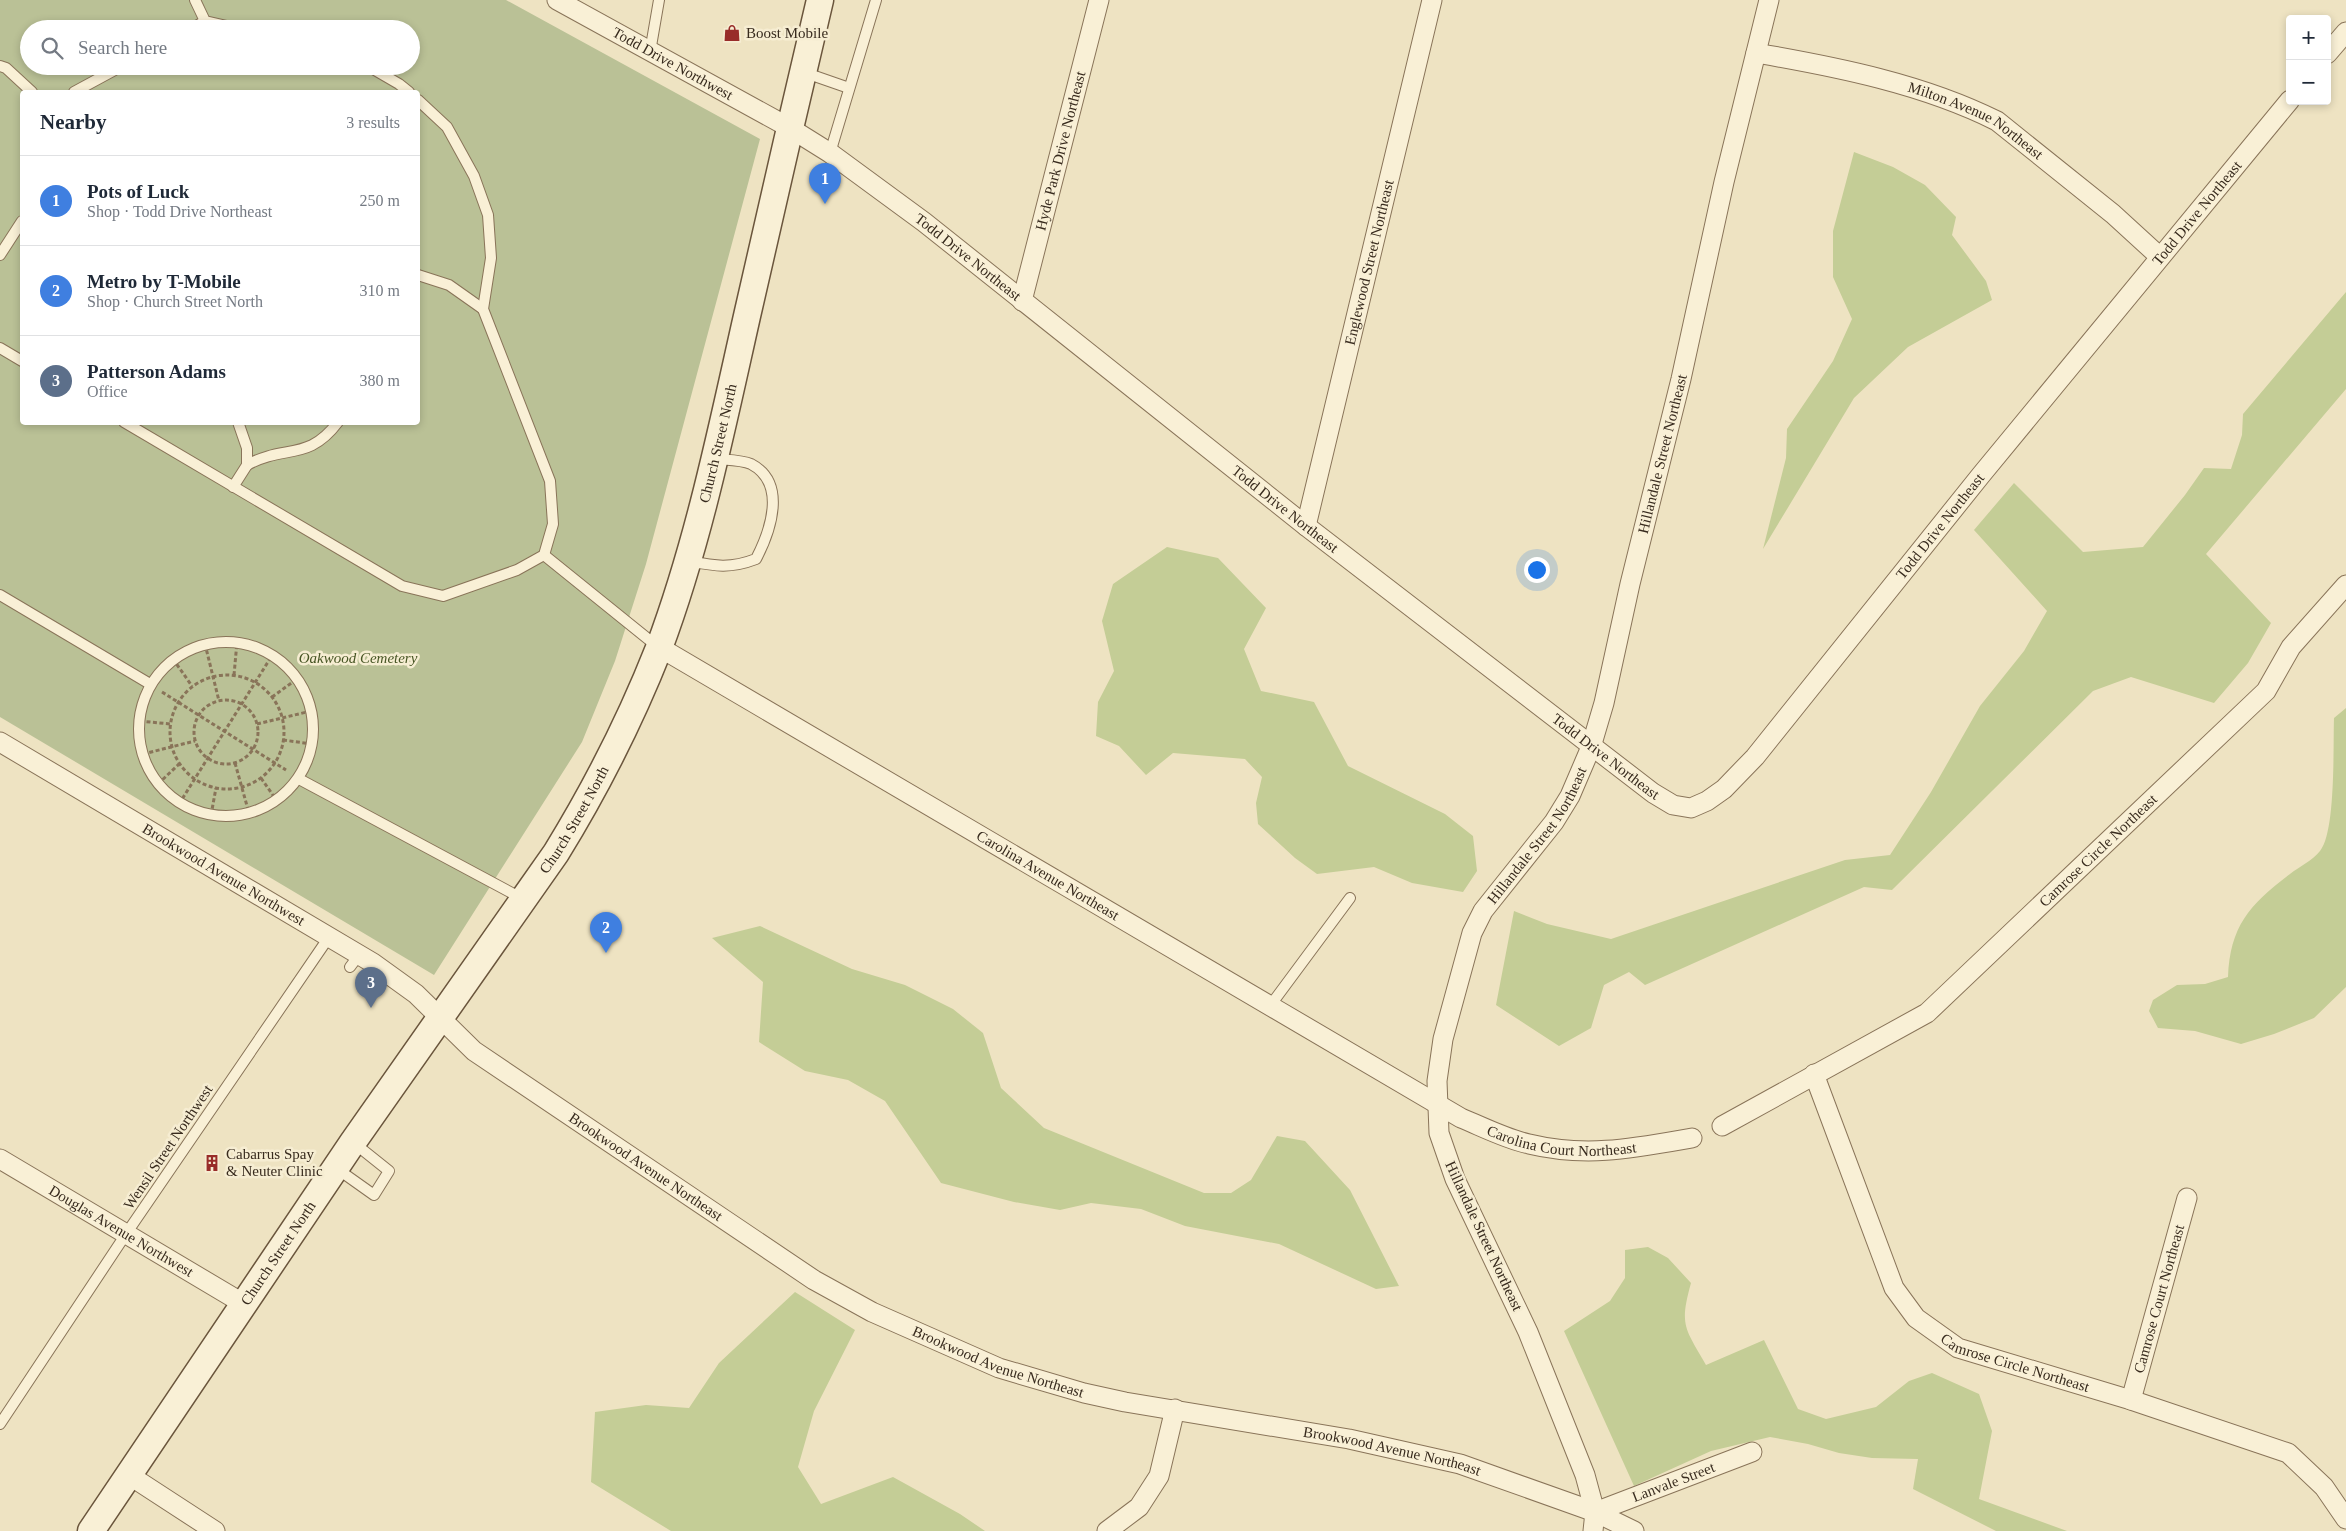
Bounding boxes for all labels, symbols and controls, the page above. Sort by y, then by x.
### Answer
map controls [2286,15,2331,105]
button: + [2286,15,2331,60]
search box [20,20,420,75]
shop icon: Boost Mobile [722,23,742,43]
street label: Todd Drive Northwest [610,24,736,103]
place label: Boost Mobile [746,25,828,41]
icon: search [38,34,66,62]
text: Search here [78,37,167,58]
button: − [2286,60,2331,105]
street label: Hyde Park Drive Northeast [1032,69,1089,232]
street label: Milton Avenue Northeast [1906,79,2047,163]
text: Nearby [40,110,107,134]
text: 3 results [346,114,400,131]
street label: Todd Drive Northeast [2149,157,2245,268]
pin: 1 [809,163,841,204]
street label: Englewood Street Northeast [1342,177,1397,347]
text: Pots of Luck [87,181,189,202]
text: 1 [52,192,60,209]
text: 250 m [360,192,400,209]
text: Shop · Todd Drive Northeast [87,203,272,220]
street label: Todd Drive Northeast [912,210,1025,305]
text: Metro by T-Mobile [87,271,241,292]
text: 2 [52,282,60,299]
text: 310 m [360,282,400,299]
text: Shop · Church Street North [87,293,263,310]
text: Patterson Adams [87,361,226,382]
text: 3 [52,372,60,389]
text: 380 m [360,372,400,389]
street label: Hillandale Street Northeast [1635,372,1690,535]
street label: Church Street North [696,382,740,505]
text: Office [87,383,128,400]
street label: Todd Drive Northeast [1229,462,1342,556]
street label: Todd Drive Northeast [1893,469,1988,582]
your location [1524,557,1550,583]
park label: Oakwood Cemetery [299,650,418,666]
street label: Todd Drive Northeast [1549,710,1663,803]
street label: Church Street North [536,763,612,876]
street label: Hillandale Street Northeast [1484,764,1590,907]
street label: Camrose Circle Northeast [2036,790,2161,910]
street label: Brookwood Avenue Northwest [140,820,308,929]
street label: Carolina Avenue Northeast [974,827,1123,924]
pin: 2 [590,912,622,953]
pin: 3 [355,967,387,1008]
street label: Wensil Street Northwest [120,1081,216,1212]
street label: Brookwood Avenue Northeast [566,1109,726,1224]
street label: Carolina Court Northeast [1484,1122,1638,1159]
place label: Cabarrus Spay & Neuter Clinic [226,1146,323,1179]
building icon: Cabarrus Spay & Neuter Clinic [202,1153,222,1173]
street label: Hillandale Street Northeast [1442,1159,1526,1314]
street label: Douglas Avenue Northwest [46,1182,197,1280]
street label: Church Street North [238,1198,319,1308]
street label: Camrose Court Northeast [2131,1222,2187,1375]
street label: Brookwood Avenue Northeast [910,1323,1086,1401]
street label: Camrose Circle Northeast [1938,1330,2092,1395]
street label: Brookwood Avenue Northeast [1302,1424,1484,1479]
street label: Lanvale Street [1630,1459,1718,1505]

